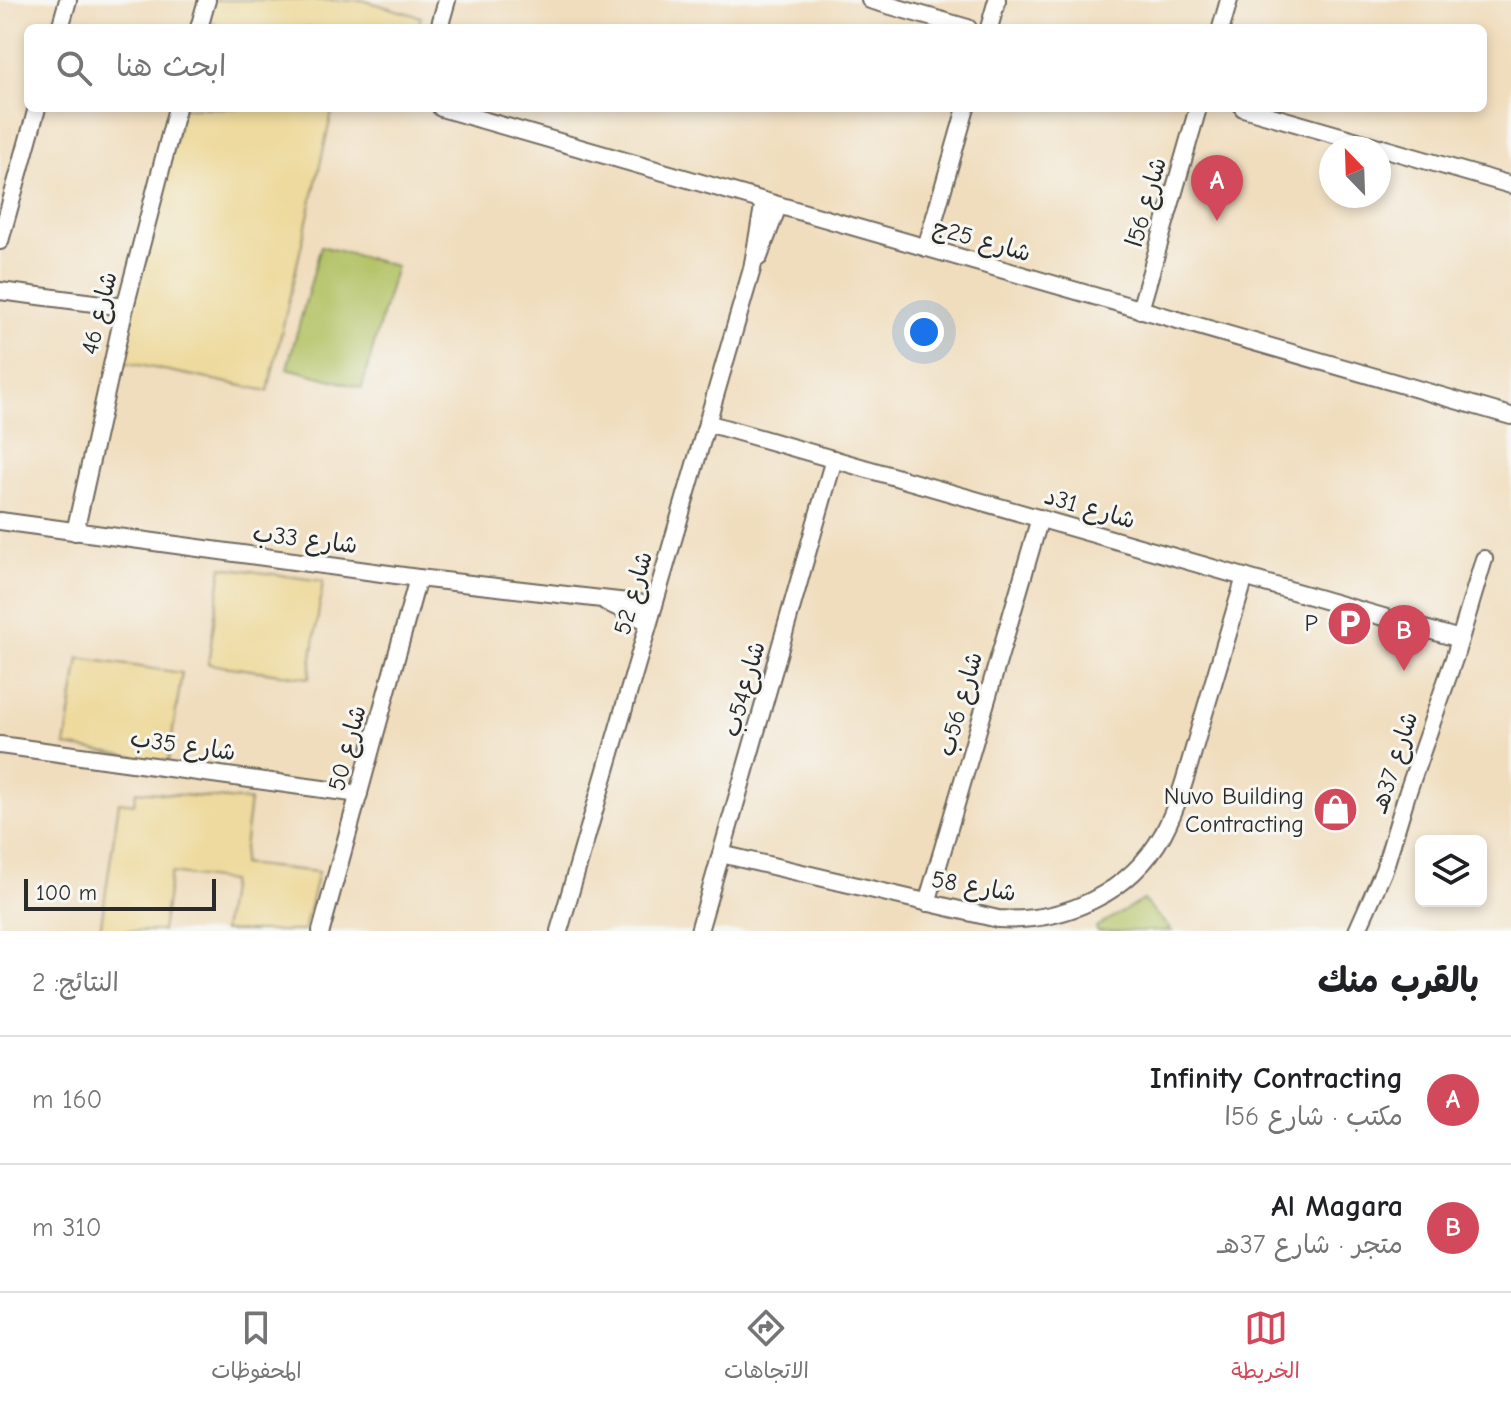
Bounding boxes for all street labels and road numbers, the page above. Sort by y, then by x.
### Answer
street label: شارع 56ا [1120,154,1175,251]
street label: شارع 25ج [929,213,1034,270]
street label: شارع 46 [75,269,126,358]
street label: شارع 31د [1041,482,1139,537]
street label: شارع 33ب [251,519,359,562]
street label: شارع 52 [608,548,661,639]
street label: شارع54ب [717,638,774,741]
street label: شارع 56ب [932,649,991,760]
street label: شارع 50 [322,702,375,795]
street label: شارع 37هـ [1364,708,1426,818]
street label: شارع 35ب [128,724,238,769]
street label: شارع 58 [929,865,1018,910]

